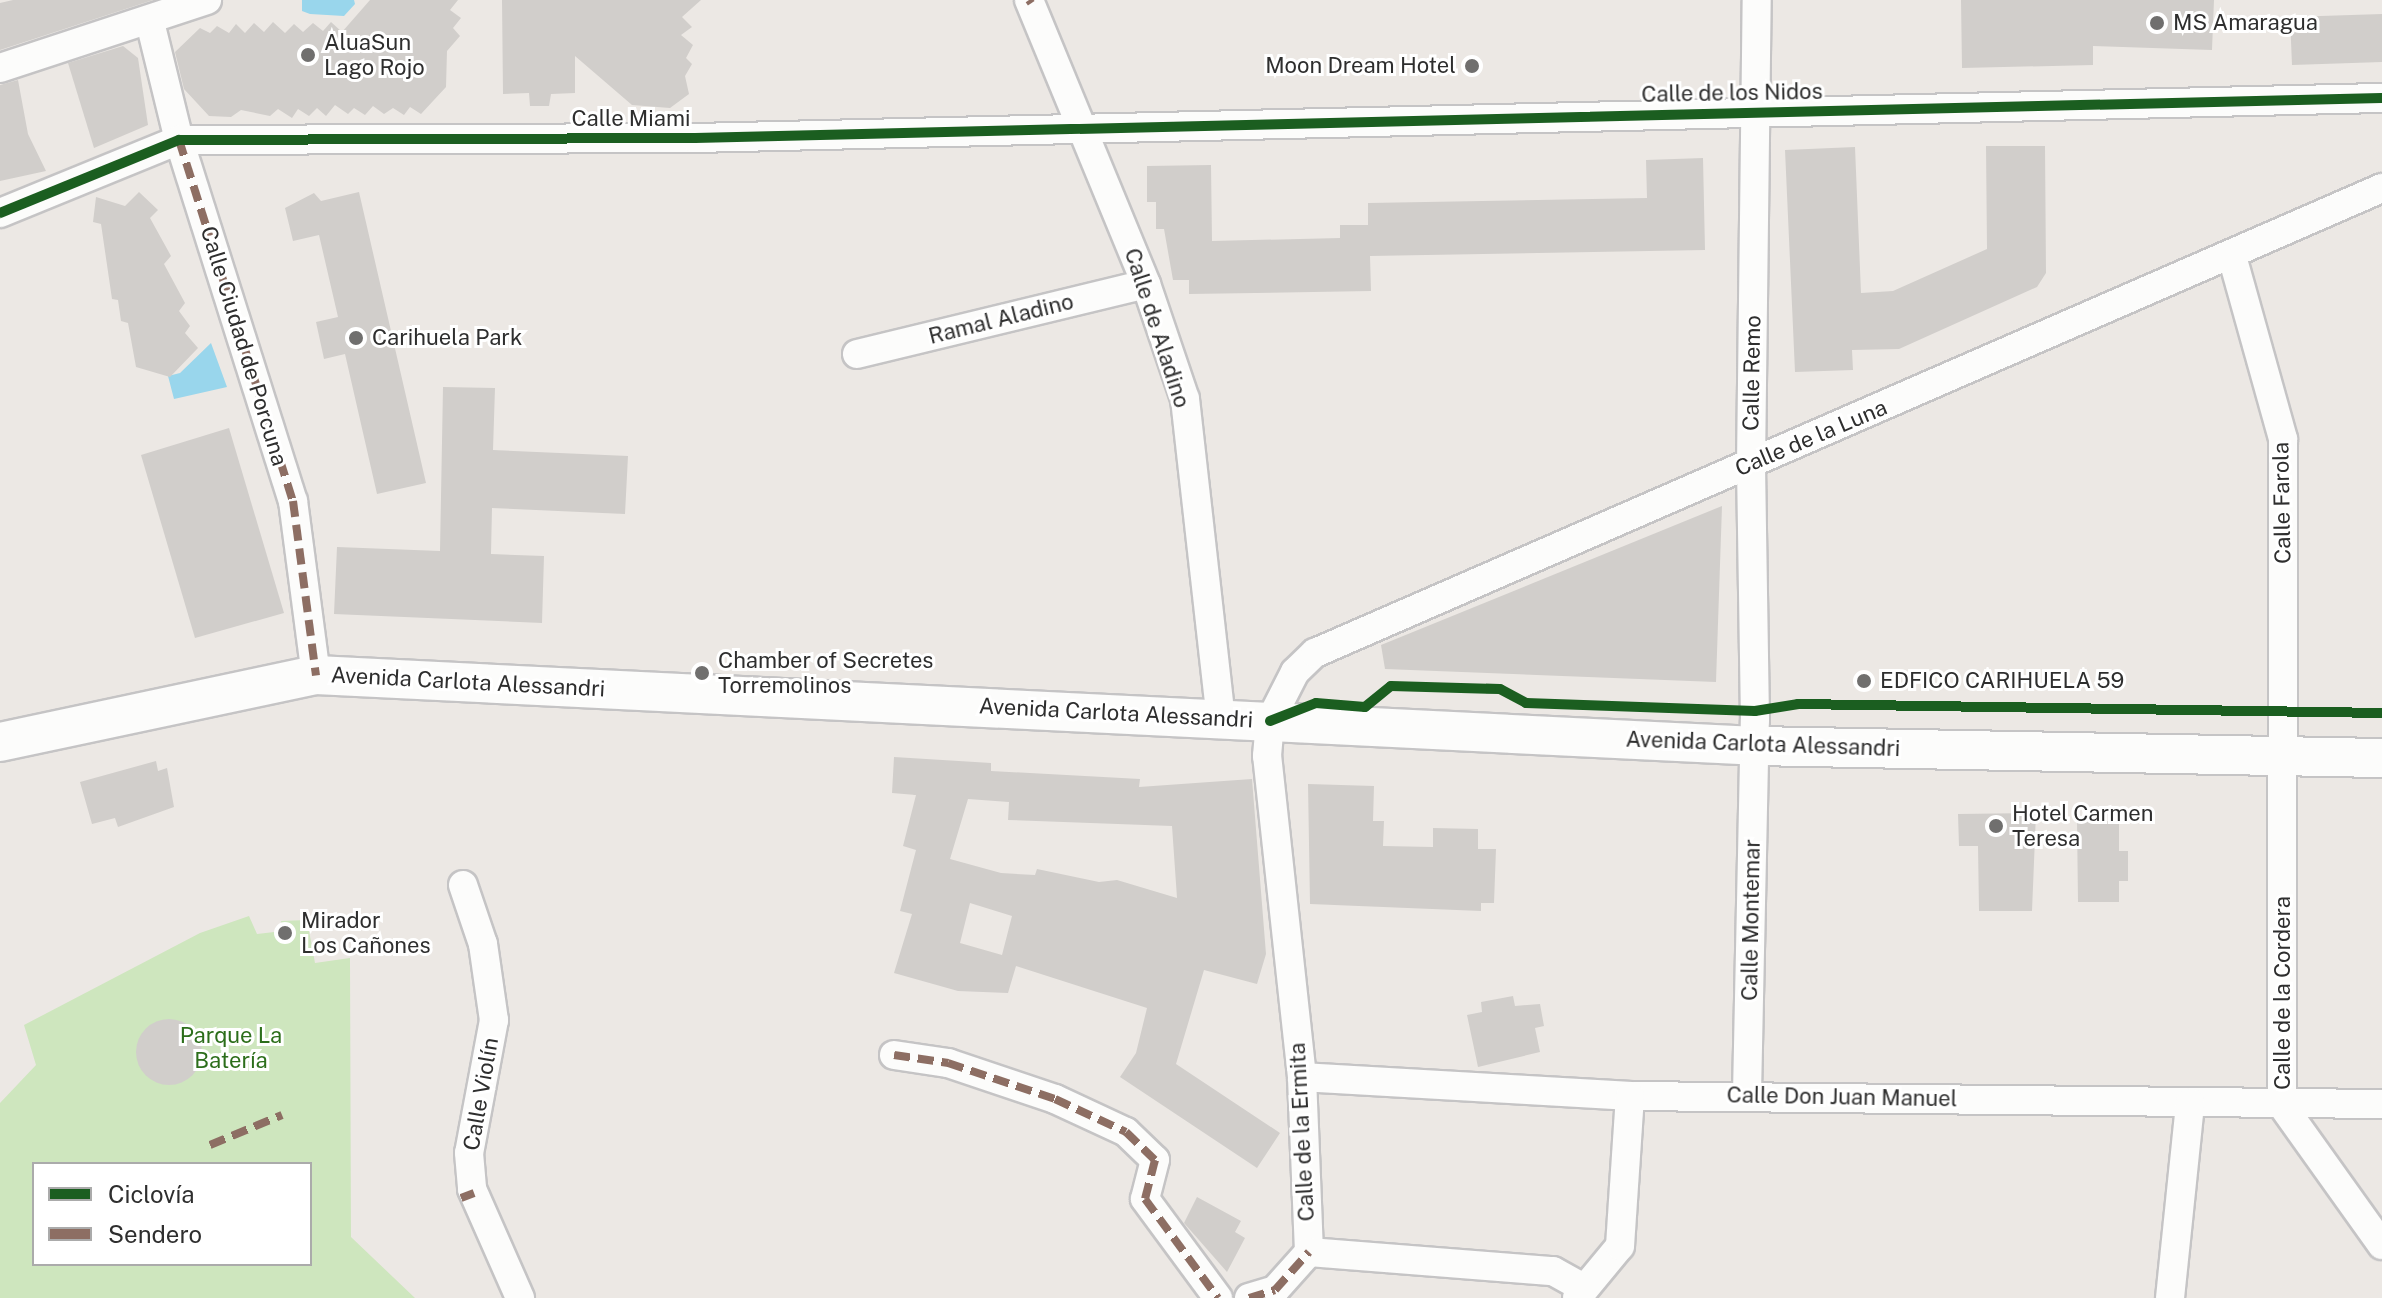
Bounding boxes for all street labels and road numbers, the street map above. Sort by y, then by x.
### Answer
street label: Calle de los Nidos [1641,78,1823,108]
street label: Calle Miami [572,106,690,132]
street label: Calle Ciudad de Porcuna [195,223,293,469]
street label: Calle de Aladino [1119,245,1195,411]
street label: Ramal Aladino [926,288,1076,350]
street label: Calle Remo [1738,315,1766,431]
street label: Calle de la Luna [1731,394,1891,482]
street label: Calle Farola [2268,442,2296,564]
street label: Avenida Carlota Alessandri [330,662,606,702]
street label: Avenida Carlota Alessandri [978,693,1254,733]
street label: Avenida Carlota Alessandri [1625,726,1901,762]
street label: Calle Montemar [1736,839,1766,1001]
street label: Calle de la Cordera [2270,896,2296,1090]
street label: Calle Violín [458,1035,504,1153]
street label: Calle de la Ermita [1284,1042,1320,1222]
street label: Calle Don Juan Manuel [1726,1082,1958,1112]

